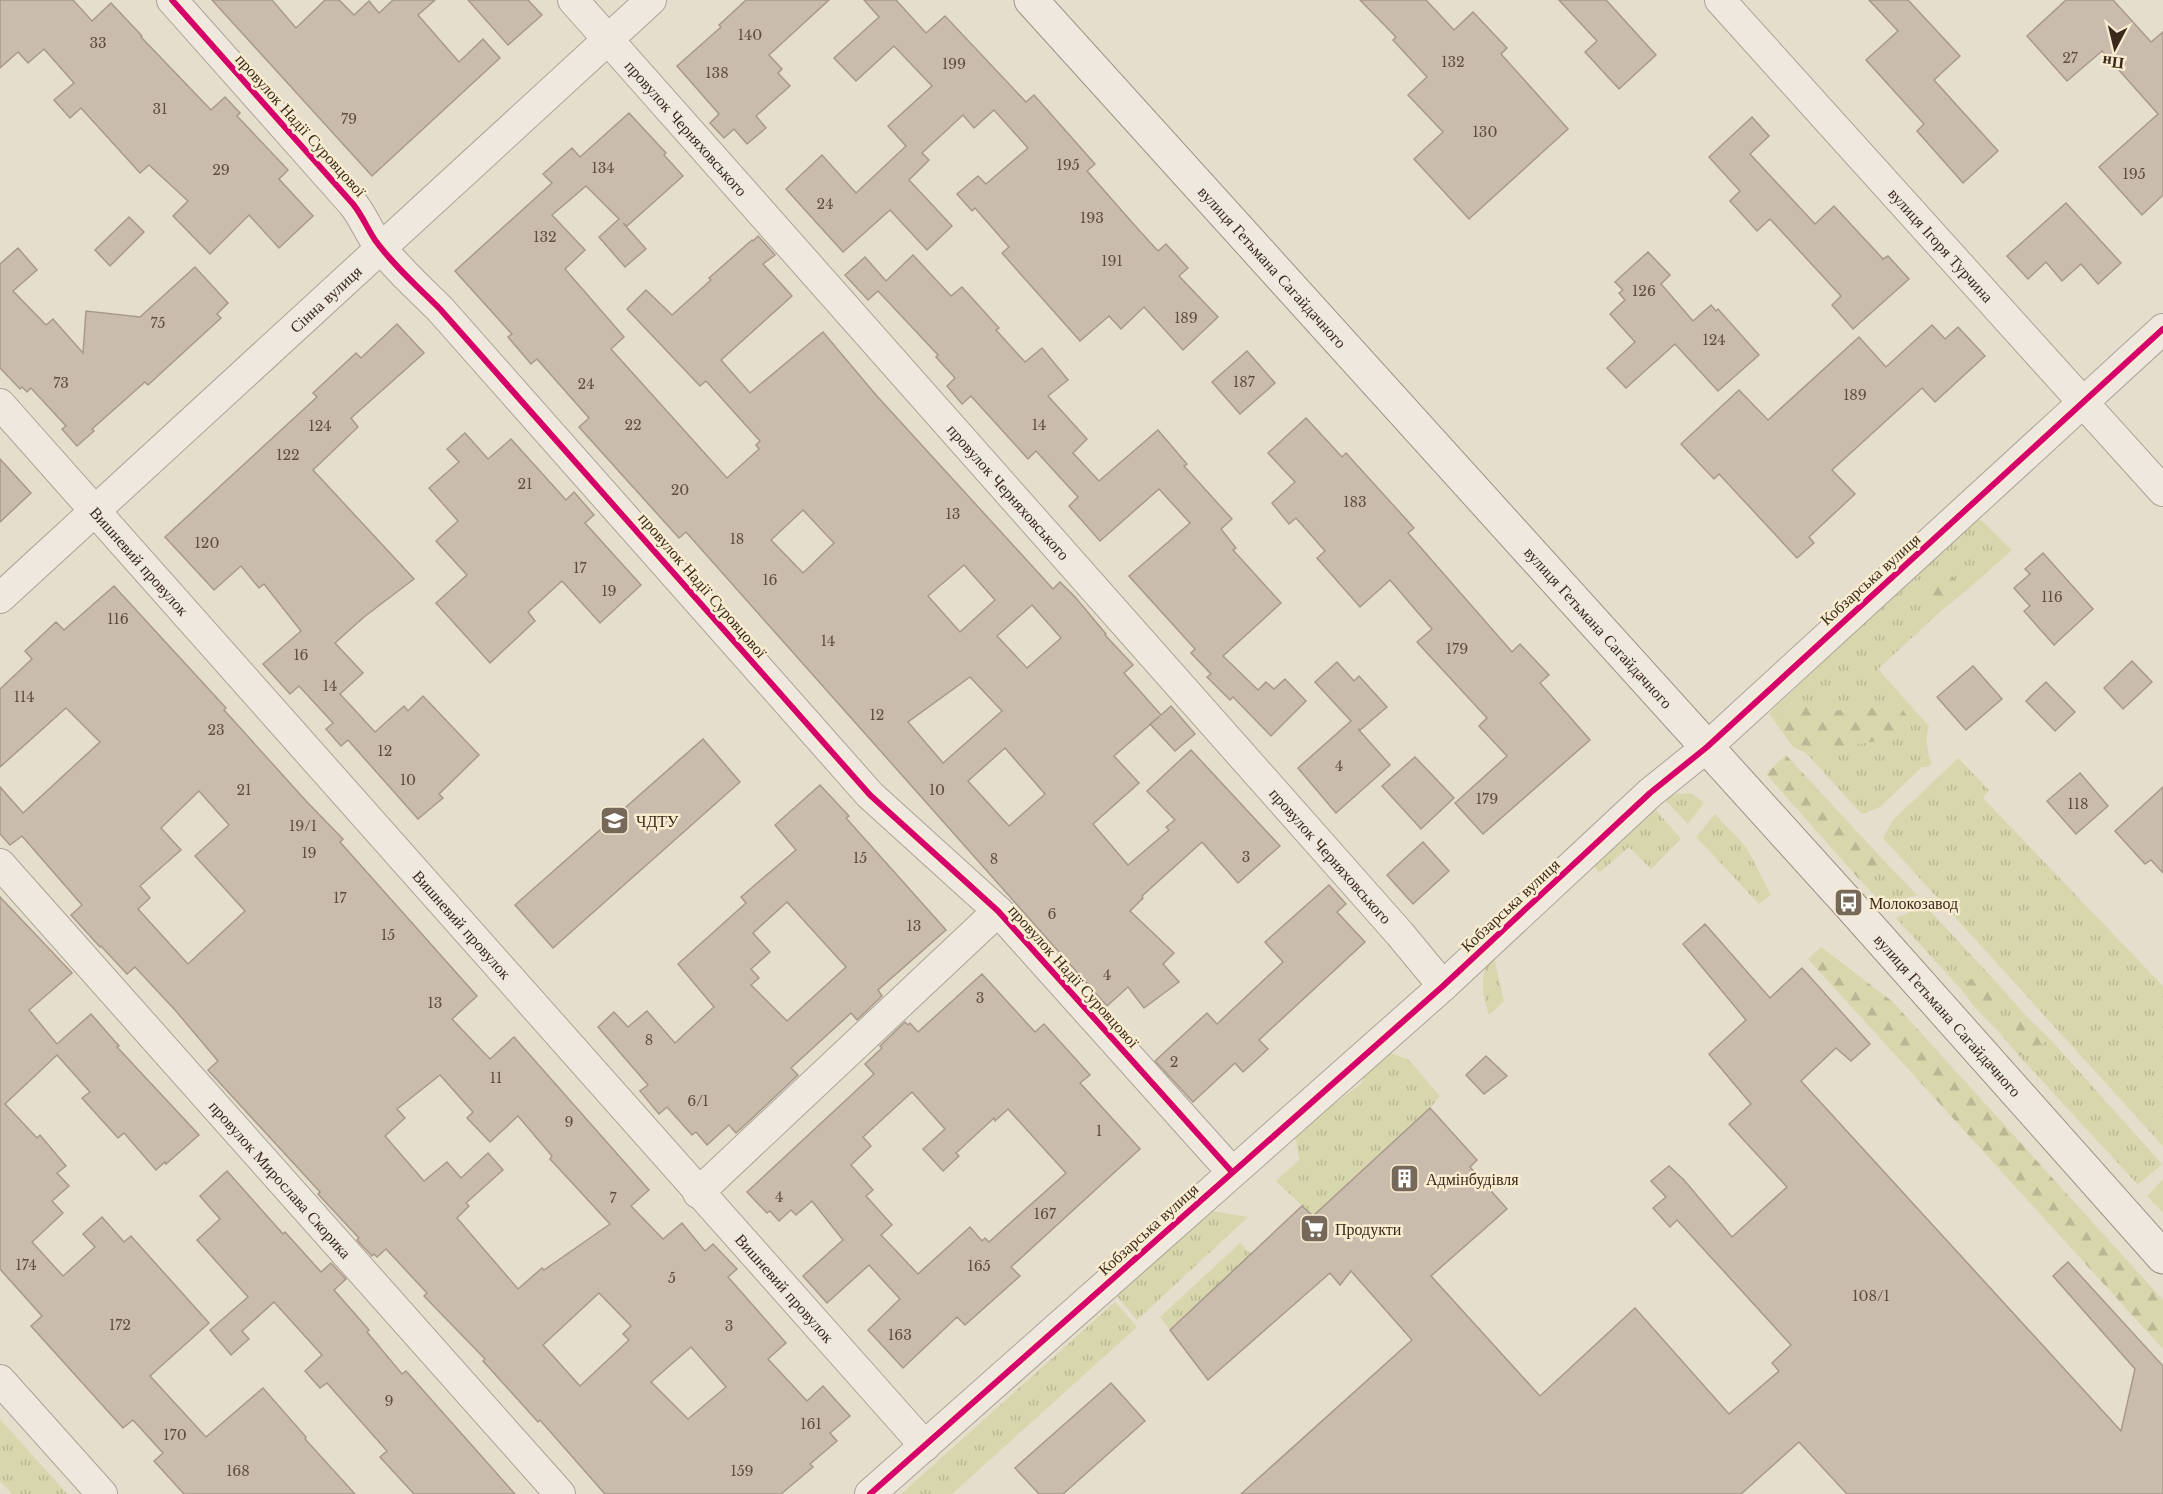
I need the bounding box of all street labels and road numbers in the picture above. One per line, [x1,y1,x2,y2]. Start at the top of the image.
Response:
street label: провулок Надії Суровцової [231,49,371,201]
street label: провулок Черняховського [621,56,752,200]
street label: вулиця Гетьмана Сагайдачного [1194,182,1351,352]
street label: вулиця Ігоря Турчина [1884,183,1998,307]
street label: Сінна вулиця [285,261,366,337]
street label: провулок Черняховського [943,420,1074,564]
street label: Вишневий провулок [86,502,193,620]
street label: провулок Надії Суровцової [635,508,772,662]
street label: Кобзарська вулиця [1816,528,1925,629]
street label: вулиця Гетьмана Сагайдачного [1520,542,1677,713]
street label: провулок Черняховського [1265,784,1396,928]
street label: Кобзарська вулиця [1456,854,1564,956]
street label: Вишневий провулок [408,866,516,983]
street label: провулок Надії Суровцової [1004,900,1144,1052]
street label: вулиця Гетьмана Сагайдачного [1870,930,2026,1101]
street label: провулок Мирослава Скорика [205,1096,356,1262]
street label: Кобзарська вулиця [1094,1178,1203,1279]
street label: Вишневий провулок [731,1229,839,1347]

